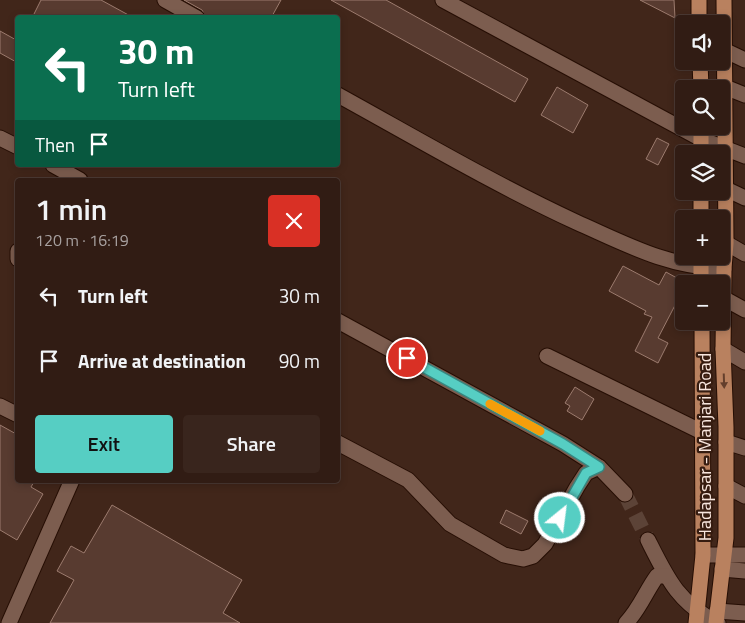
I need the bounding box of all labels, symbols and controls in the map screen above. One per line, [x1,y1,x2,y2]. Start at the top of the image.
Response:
map controls [675,15,730,330]
button: sound [675,15,730,70]
text: 30 m [118,24,194,78]
icon: left [35,35,100,100]
text: Turn left [118,72,195,106]
button: search [675,80,730,135]
text: Then [35,130,75,159]
icon: arrive [85,130,113,158]
button: layers [675,145,730,200]
text: 1 min [35,186,107,232]
button: close [268,195,320,247]
button: + [675,210,730,265]
text: 120 m · 16:19 [35,228,129,252]
button: − [675,275,730,330]
text: Turn left [78,281,148,310]
text: 30 m [279,281,320,310]
icon: left [35,282,63,310]
pin [386,337,428,379]
icon: arrive [393,344,421,372]
text: Arrive at destination [78,346,246,375]
text: 90 m [279,346,320,375]
icon: arrive [35,347,63,375]
street label: Hadapsar - Manjari Road [691,353,718,541]
one-way arrow [721,373,729,389]
button: Exit [35,415,173,473]
button: Share [183,415,320,473]
position arrow [533,491,585,543]

